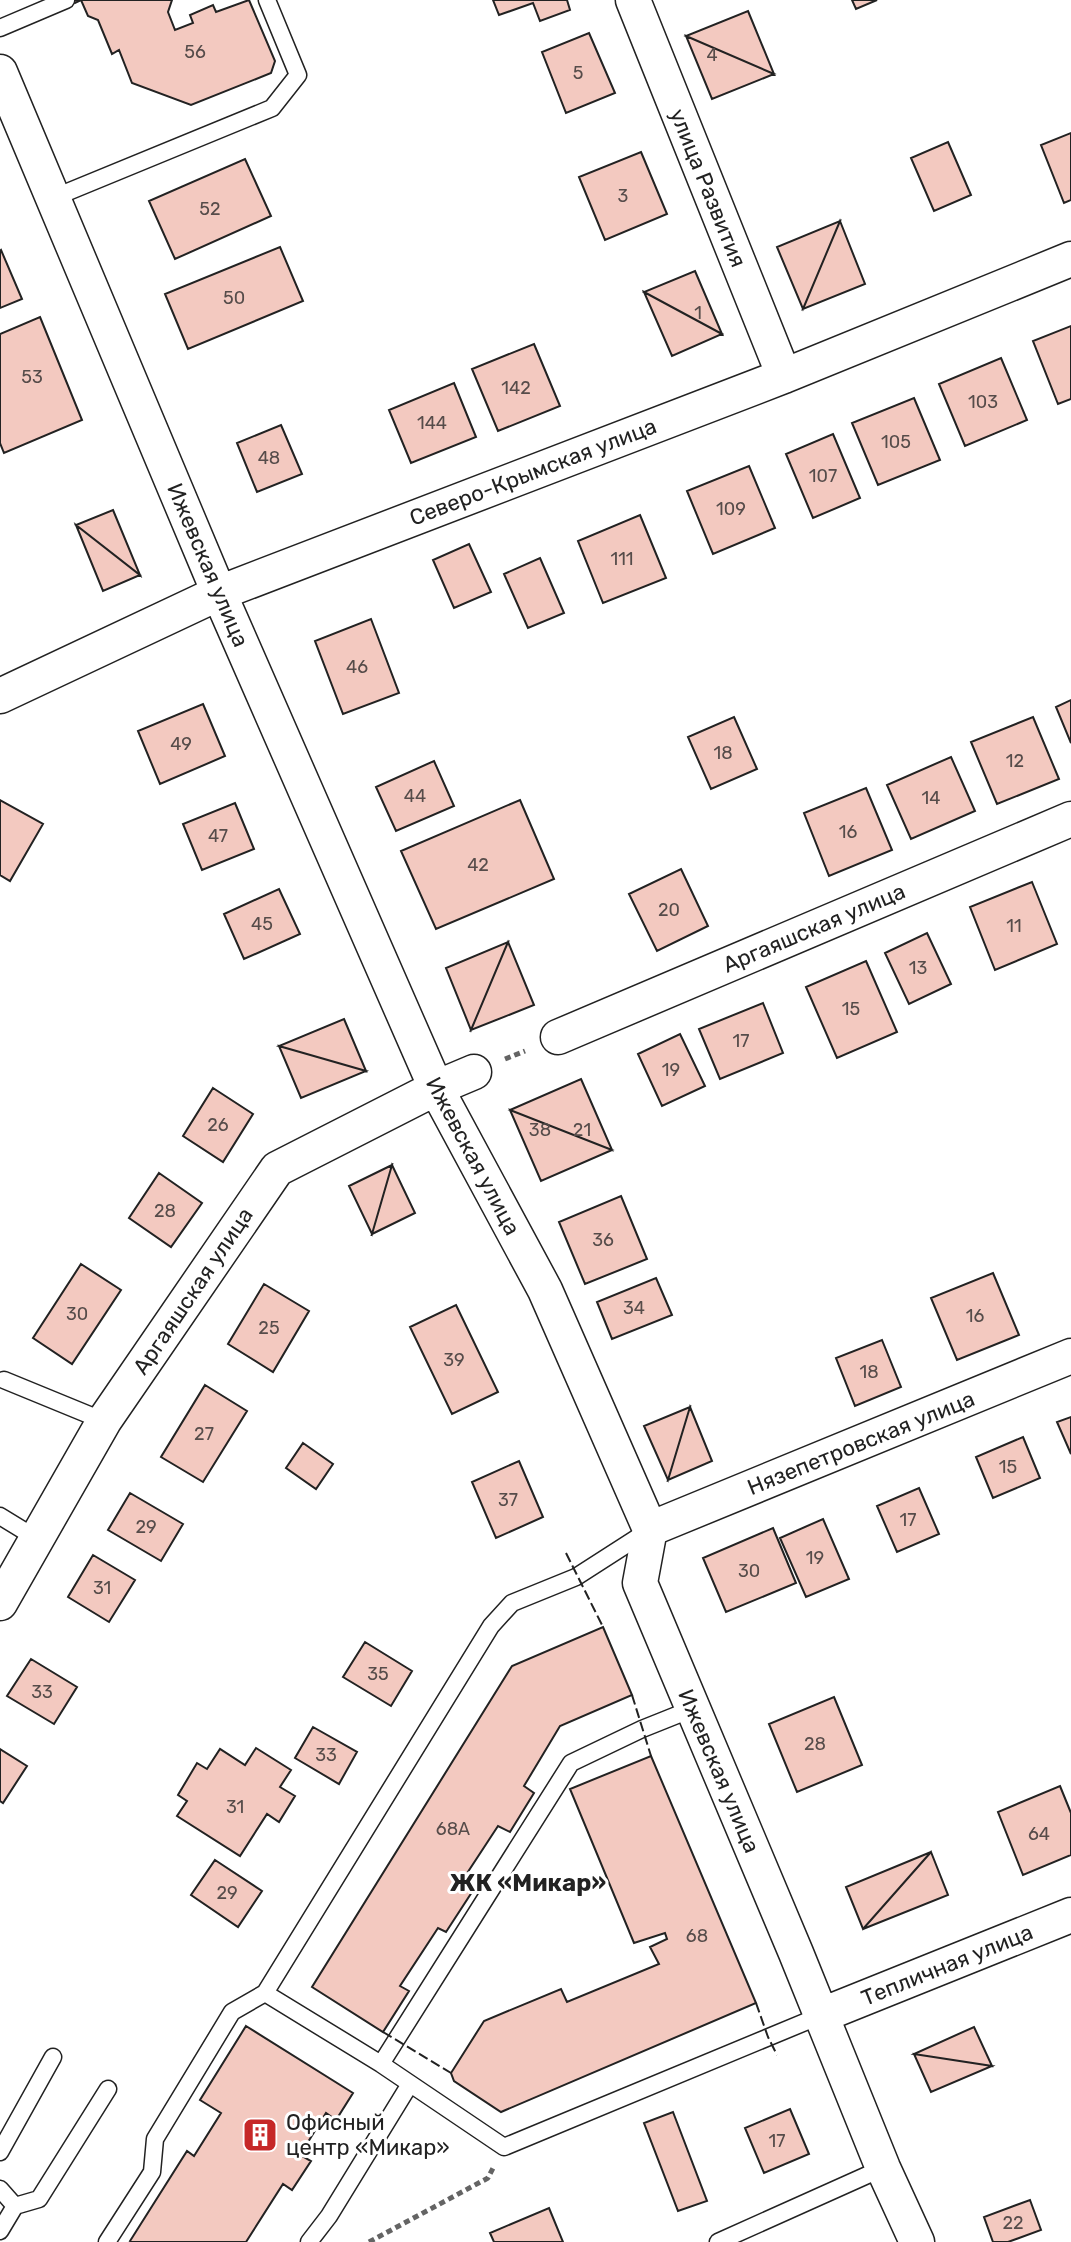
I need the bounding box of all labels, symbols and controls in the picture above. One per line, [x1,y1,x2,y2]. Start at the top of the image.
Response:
house number: 56 [184,41,206,63]
house number: 4 [706,44,718,66]
house number: 5 [573,62,583,84]
street label: улица Развития [664,105,752,271]
house number: 3 [618,185,628,207]
house number: 52 [199,198,221,220]
house number: 50 [223,287,245,309]
house number: 1 [694,302,702,324]
house number: 53 [21,366,43,388]
house number: 142 [501,377,531,399]
house number: 103 [968,391,998,413]
street label: Северо-Крымская улица [406,412,660,532]
house number: 144 [417,412,447,434]
house number: 105 [881,431,911,453]
house number: 48 [258,447,280,469]
house number: 107 [809,465,837,487]
street label: Ижевская улица [161,479,255,651]
house number: 109 [716,498,746,520]
house number: 111 [610,548,634,570]
house number: 46 [346,656,368,678]
house number: 49 [170,733,192,755]
house number: 18 [713,742,733,764]
house number: 12 [1006,750,1024,772]
house number: 44 [404,785,426,807]
house number: 14 [922,787,940,809]
house number: 16 [839,821,857,843]
house number: 47 [208,825,228,847]
house number: 42 [467,854,489,876]
street label: Аргаяшская улица [719,877,909,979]
house number: 20 [658,899,680,921]
house number: 45 [251,913,273,935]
house number: 11 [1006,915,1022,937]
house number: 13 [909,957,927,979]
house number: 15 [842,998,860,1020]
house number: 17 [733,1030,749,1052]
house number: 19 [662,1059,680,1081]
street label: Ижевская улица [420,1072,526,1240]
house number: 26 [207,1114,229,1136]
house number: 38 [529,1119,551,1141]
house number: 21 [573,1119,591,1141]
house number: 28 [154,1200,176,1222]
street label: Аргаяшская улица [127,1202,259,1380]
house number: 36 [592,1229,614,1251]
house number: 34 [623,1297,645,1319]
house number: 30 [66,1303,88,1325]
house number: 16 [966,1305,984,1327]
house number: 25 [258,1317,280,1339]
house number: 39 [443,1349,465,1371]
house number: 18 [859,1361,879,1383]
street label: Нязепетровская улица [743,1385,979,1501]
house number: 27 [194,1423,214,1445]
house number: 15 [999,1456,1017,1478]
house number: 37 [498,1489,518,1511]
house number: 17 [900,1509,916,1531]
house number: 29 [135,1516,157,1538]
house number: 19 [806,1547,824,1569]
house number: 30 [738,1560,760,1582]
house number: 31 [93,1577,111,1599]
house number: 35 [367,1663,389,1685]
house number: 33 [31,1681,53,1703]
street label: Ижевская улица [672,1685,766,1857]
house number: 28 [804,1733,826,1755]
house number: 33 [315,1744,337,1766]
house number: 31 [226,1796,244,1818]
house number: 68А [436,1818,470,1840]
house number: 64 [1028,1823,1050,1845]
district label: ЖК «Микар» [450,1869,606,1897]
house number: 29 [216,1882,238,1904]
street label: Тепличная улица [857,1918,1037,2012]
house number: 68 [686,1925,708,1947]
place label: Офисный центр «Микар» [286,2109,450,2161]
building icon: Офисный центр «Микар» [241,2116,279,2154]
house number: 17 [769,2130,785,2152]
house number: 22 [1002,2212,1024,2234]

